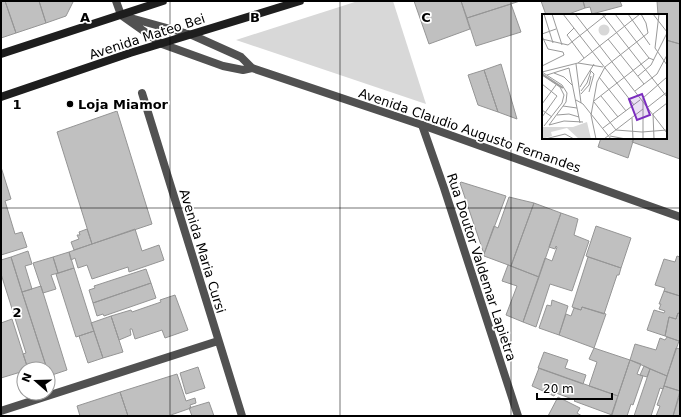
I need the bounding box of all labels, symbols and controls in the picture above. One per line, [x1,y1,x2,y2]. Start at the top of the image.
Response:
text: A [80,10,90,25]
text: B [250,10,260,25]
text: C [421,10,431,25]
street label: Avenida Mateo Bei [87,11,207,62]
inset map [542,14,667,139]
street label: Avenida Claudio Augusto Fernandes [357,85,583,176]
text: 1 [12,97,22,112]
place label: Loja Miamor [78,97,169,112]
marker: Loja Miamor [65,99,75,109]
street label: Rua Doutor Valdemar Lapietra [444,171,519,363]
street label: Avenida Maria Cursi [176,187,229,315]
text: 2 [12,305,22,320]
north arrow [16,361,56,401]
text: N [19,371,35,384]
scale bar [537,375,612,401]
text: 20 m [543,382,574,396]

